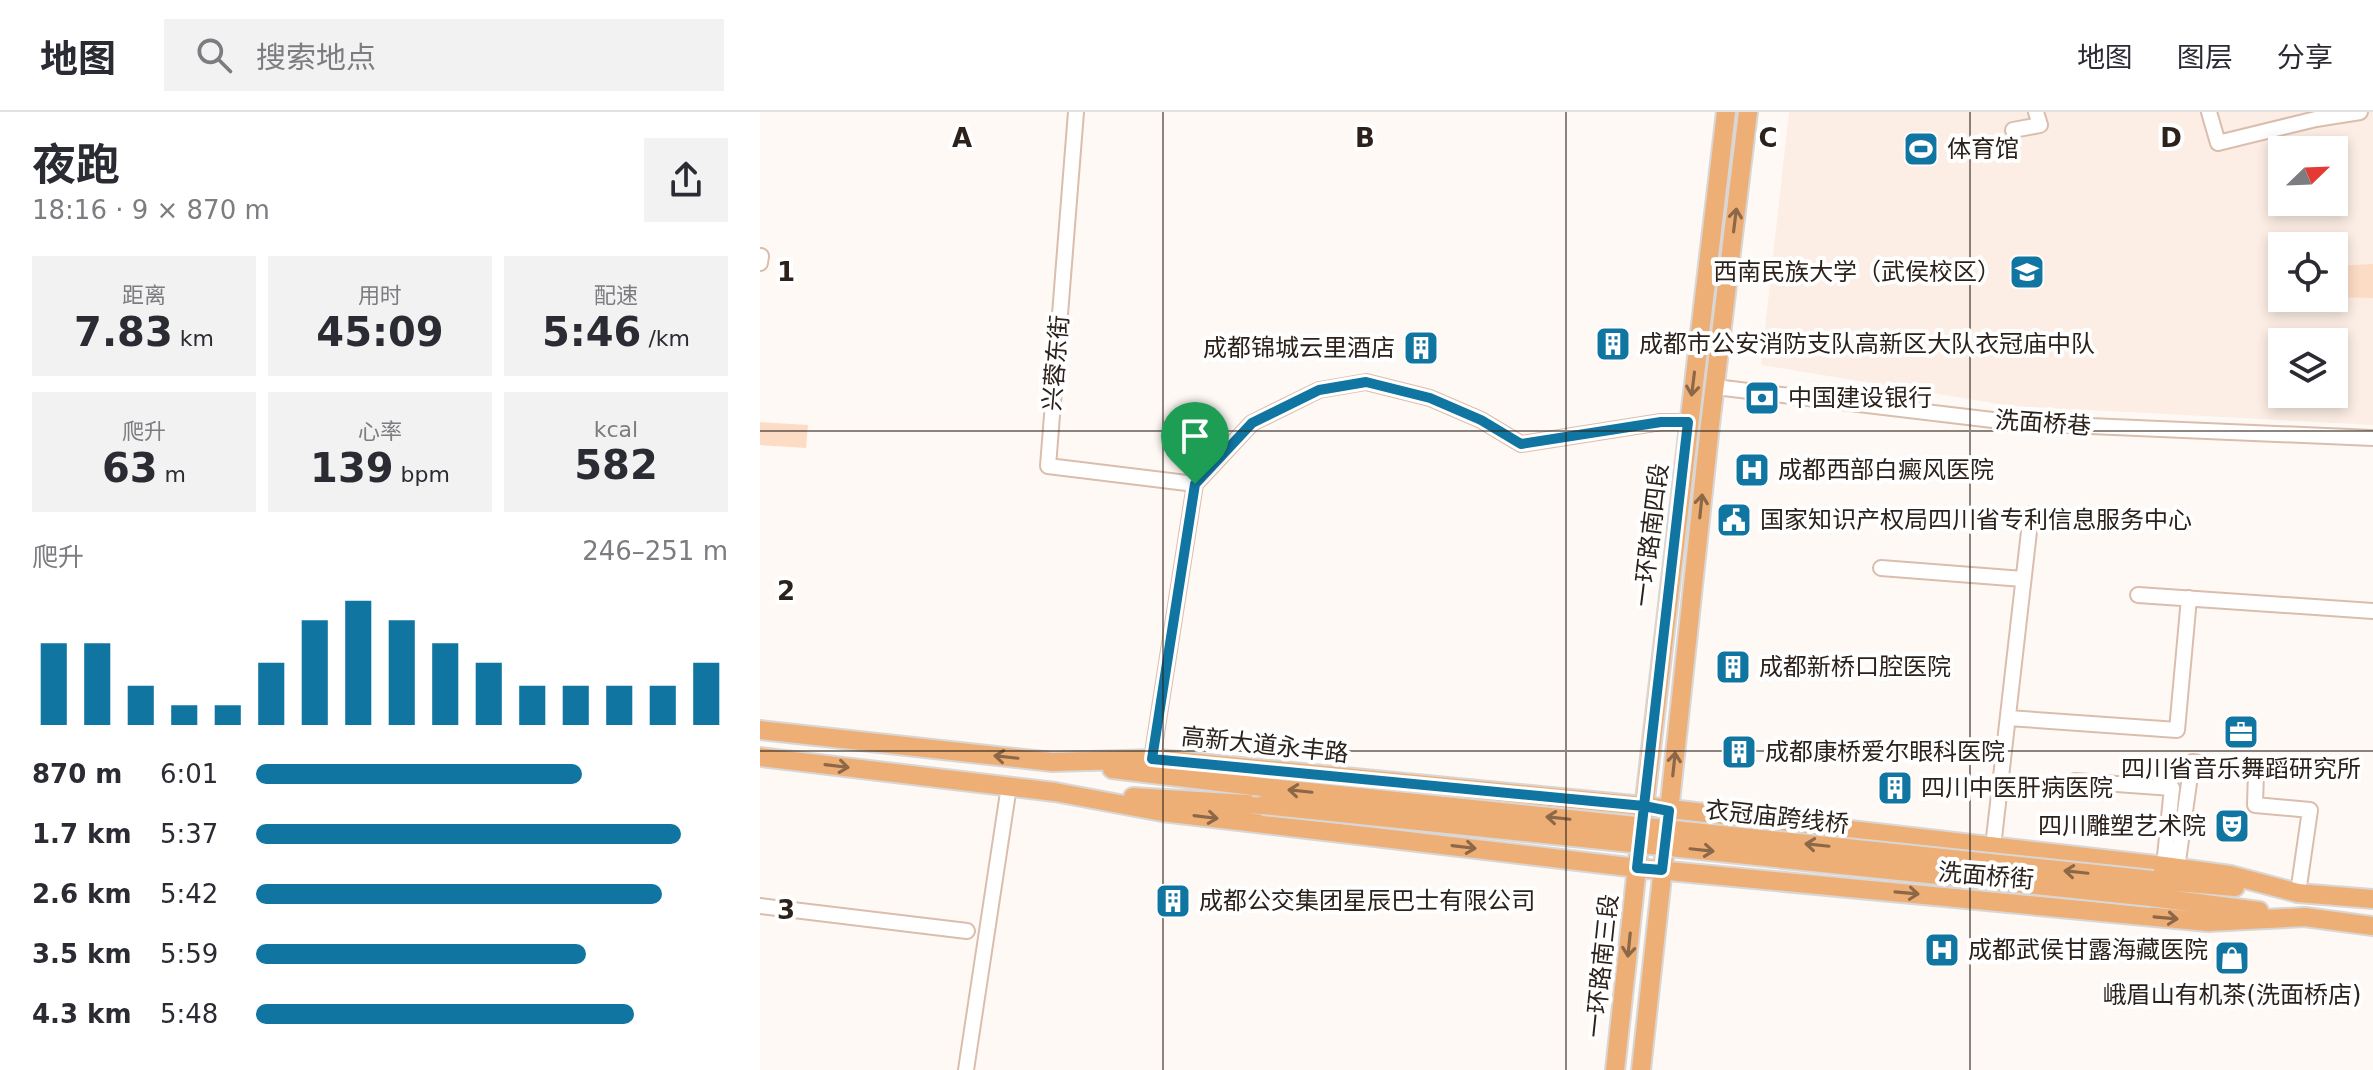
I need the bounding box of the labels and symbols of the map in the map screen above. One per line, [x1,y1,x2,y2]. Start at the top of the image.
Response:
text: A [952,123,972,153]
text: B [1355,123,1375,153]
text: C [1758,123,1778,153]
text: D [2160,123,2182,153]
sports icon: 体育馆 [1902,130,1940,168]
place label: 体育馆 [1947,135,2019,163]
north arrow [2268,136,2348,216]
one-way arrow [1728,208,1743,233]
school or university icon: 西南民族大学（武侯校区） [2008,253,2046,291]
text: 1 [777,257,795,287]
place label: 西南民族大学（武侯校区） [1713,258,2001,286]
street label: 兴蓉东街 [1038,314,1074,412]
building icon: 成都市公安消防支队高新区大队衣冠庙中队 [1594,325,1632,363]
building icon: 成都锦城云里酒店 [1402,329,1440,367]
place label: 成都市公安消防支队高新区大队衣冠庙中队 [1639,330,2095,358]
place label: 成都锦城云里酒店 [1203,334,1395,362]
one-way arrow [1685,370,1700,397]
bank icon: 中国建设银行 [1743,379,1781,417]
place label: 中国建设银行 [1788,384,1932,412]
pin [1161,402,1229,484]
street label: 洗面桥巷 [1994,406,2092,440]
hospital icon: 成都西部白癜风医院 [1733,451,1771,489]
place label: 成都西部白癜风医院 [1778,456,1994,484]
street label: 一环路南四段 [1628,462,1674,608]
one-way arrow [1694,493,1709,520]
public building icon: 国家知识产权局四川省专利信息服务中心 [1715,501,1753,539]
place label: 国家知识产权局四川省专利信息服务中心 [1760,506,2192,534]
text: 2 [777,576,795,606]
building icon: 成都新桥口腔医院 [1714,648,1752,686]
place label: 成都新桥口腔医院 [1759,653,1951,681]
office icon: 四川省音乐舞蹈研究所 [2222,713,2260,751]
street label: 高新大道永丰路 [1180,722,1350,768]
building icon: 成都康桥爱尔眼科医院 [1720,733,1758,771]
place label: 成都康桥爱尔眼科医院 [1765,738,2005,766]
one-way arrow [993,750,1020,765]
one-way arrow [1666,751,1681,778]
place label: 四川省音乐舞蹈研究所 [2121,755,2361,783]
one-way arrow [824,758,850,773]
building icon: 四川中医肝病医院 [1876,769,1914,807]
place label: 四川中医肝病医院 [1921,774,2113,802]
one-way arrow [1287,784,1314,799]
street label: 衣冠庙跨线桥 [1704,796,1850,838]
theatre icon: 四川雕塑艺术院 [2213,807,2251,845]
one-way arrow [1192,810,1219,825]
one-way arrow [1545,811,1572,826]
place label: 四川雕塑艺术院 [2038,812,2206,840]
one-way arrow [1804,838,1831,853]
one-way arrow [1450,840,1477,855]
one-way arrow [1688,843,1715,858]
street label: 洗面桥街 [1937,858,2035,894]
one-way arrow [2063,865,2090,880]
building icon: 成都公交集团星辰巴士有限公司 [1154,882,1192,920]
one-way arrow [1893,886,1920,901]
place label: 成都公交集团星辰巴士有限公司 [1199,887,1535,915]
street label: 一环路南三段 [1581,893,1623,1039]
text: 3 [777,895,795,925]
one-way arrow [2152,911,2179,926]
one-way arrow [1621,931,1636,958]
hospital icon: 成都武侯甘露海藏医院 [1923,931,1961,969]
place label: 成都武侯甘露海藏医院 [1968,936,2208,964]
shop icon: 峨眉山有机茶(洗面桥店) [2213,939,2251,977]
place label: 峨眉山有机茶(洗面桥店) [2103,981,2361,1009]

